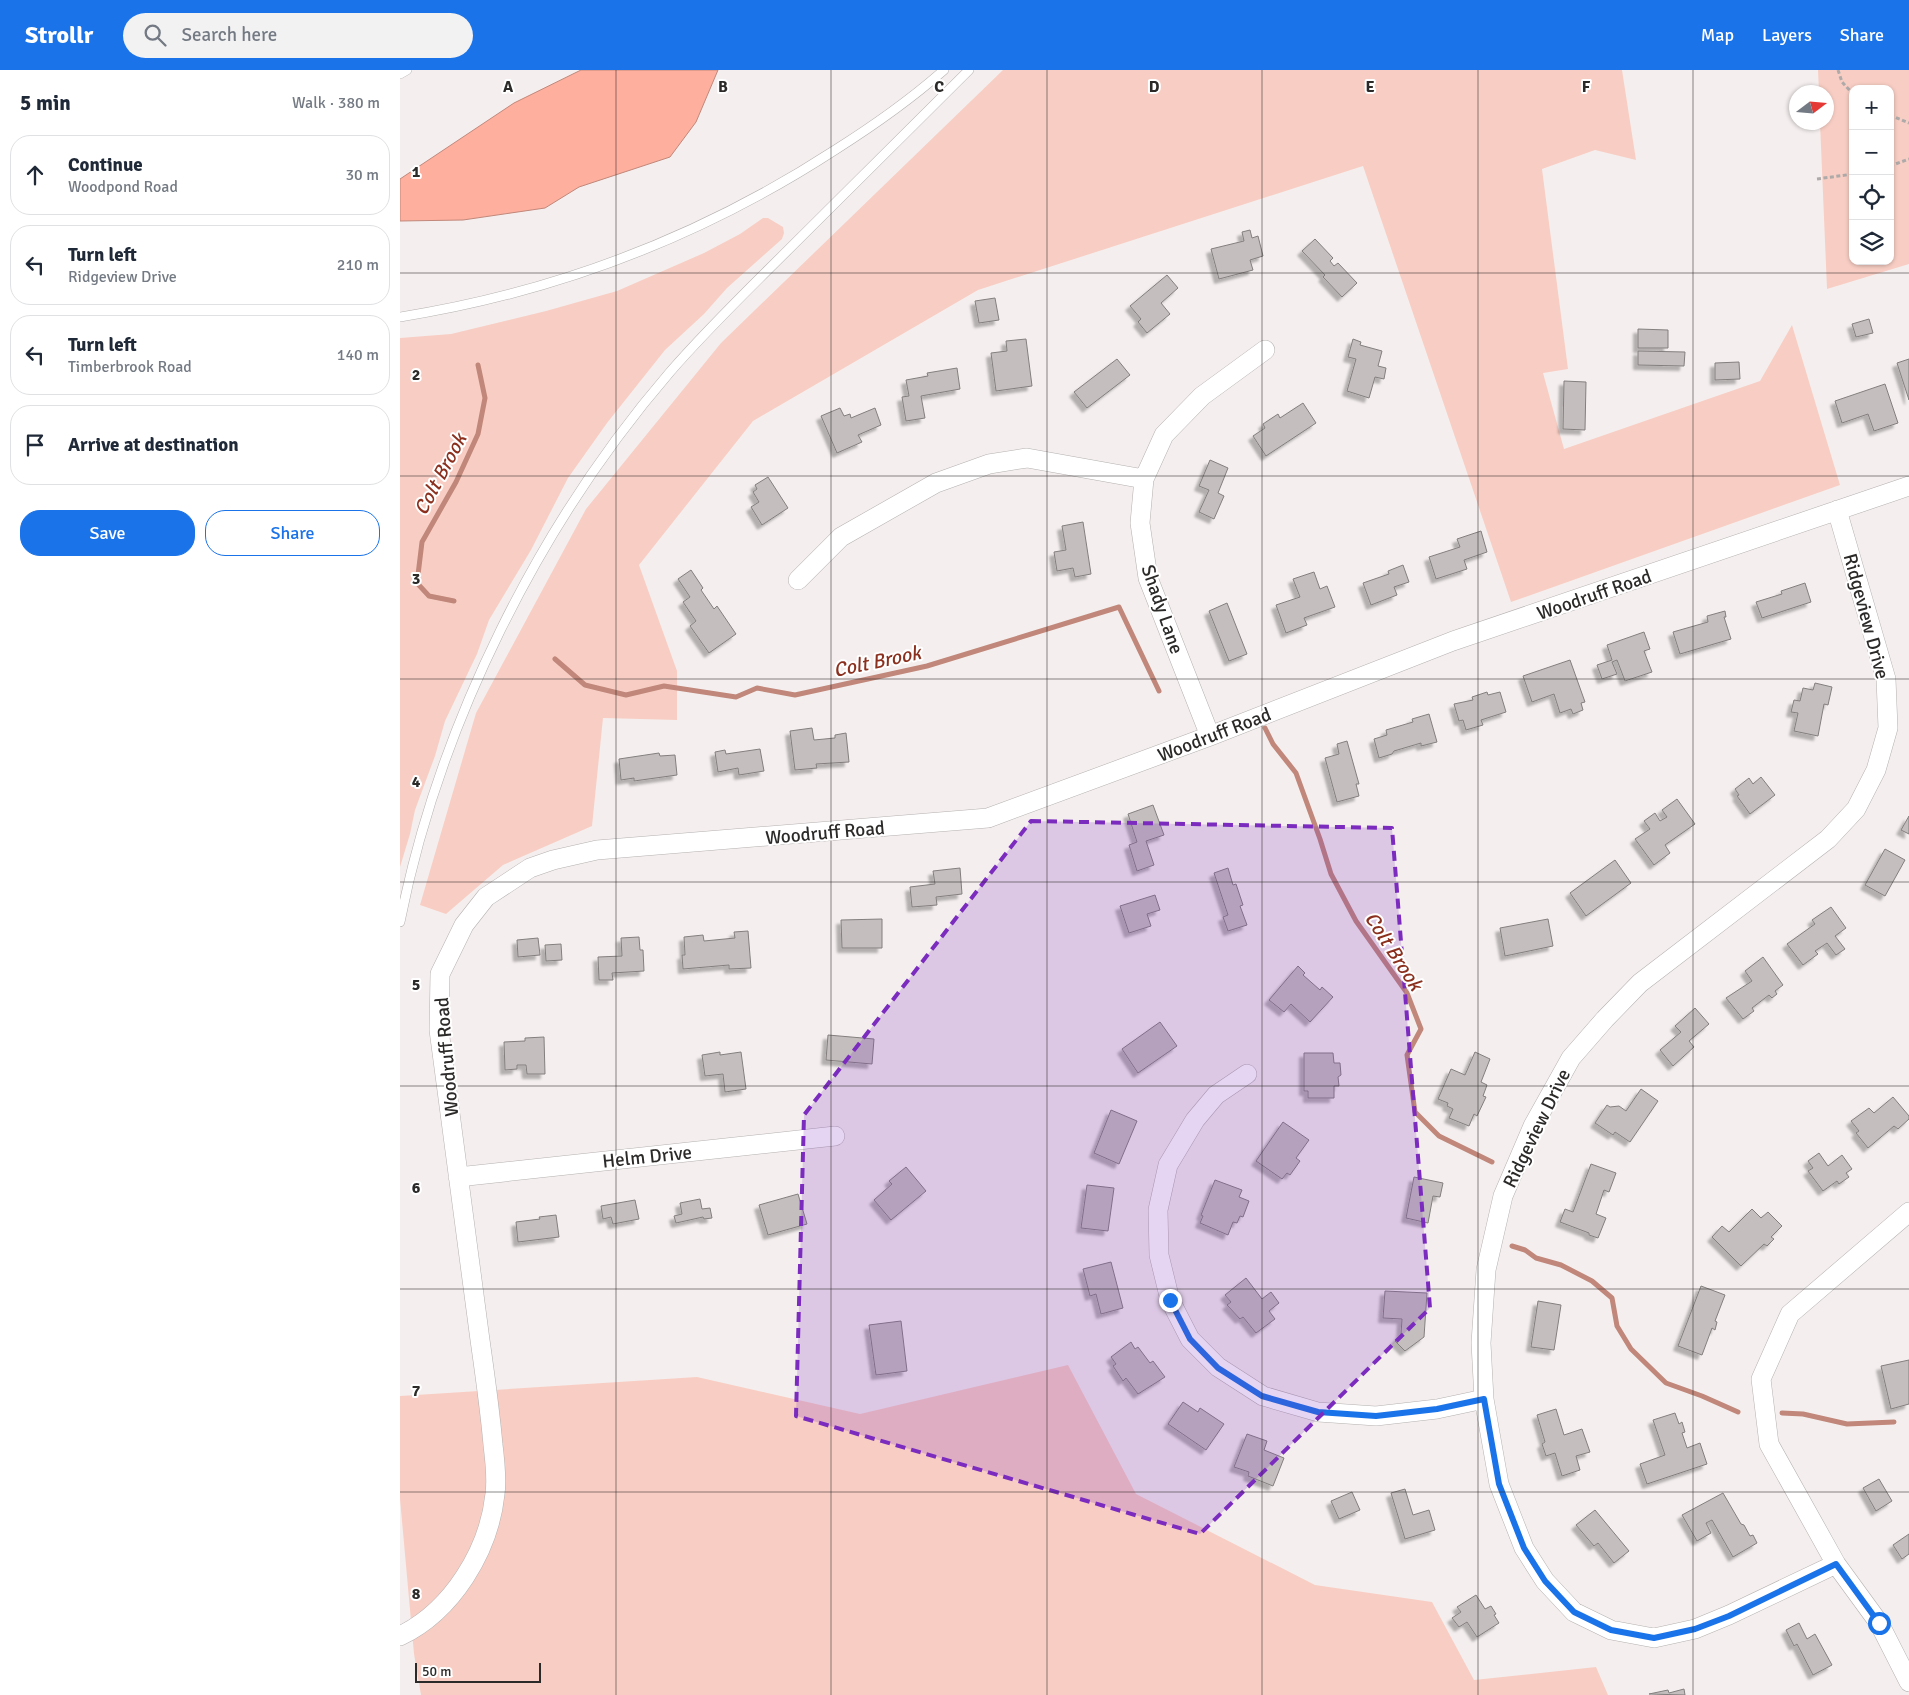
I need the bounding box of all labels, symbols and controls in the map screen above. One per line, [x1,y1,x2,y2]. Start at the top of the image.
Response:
search box [123,13,473,58]
text: Strollr [25,20,93,50]
icon: search [141,21,169,49]
text: Search here [181,23,277,47]
text: Map [1701,24,1734,46]
text: Layers [1762,24,1812,46]
text: Share [1840,24,1884,46]
text: A [503,77,514,97]
text: B [718,77,728,97]
text: C [934,77,944,97]
text: D [1149,77,1160,97]
text: E [1365,77,1375,97]
text: F [1582,77,1591,97]
north arrow [1789,85,1834,130]
map controls [1849,85,1894,265]
button: + [1849,85,1894,130]
text: 5 min [20,90,71,116]
text: Walk · 380 m [292,93,380,113]
button: − [1849,130,1894,175]
text: Continue [68,153,143,177]
icon: ahead [21,161,49,189]
text: 1 [412,162,421,182]
text: 30 m [345,165,379,185]
button: locate [1849,175,1894,220]
text: Woodpond Road [68,177,178,197]
button: layers [1849,220,1894,265]
text: Turn left [68,243,137,267]
icon: left [21,251,49,279]
text: 210 m [337,255,379,275]
text: Ridgeview Drive [68,267,177,287]
text: Turn left [68,333,137,357]
icon: left [21,341,49,369]
text: 140 m [337,345,379,365]
text: Timberbrook Road [68,357,192,377]
text: 2 [412,365,420,385]
water label: Colt Brook [409,427,473,519]
icon: arrive [21,431,49,459]
text: Arrive at destination [68,433,239,457]
button: Save [20,510,195,556]
button: Share [205,510,380,556]
street label: Ridgeview Drive [1838,551,1894,682]
street label: Shady Lane [1136,562,1189,657]
street label: Woodruff Road [1534,564,1655,626]
text: 3 [412,569,420,589]
water label: Colt Brook [831,640,925,683]
street label: Woodruff Road [1154,702,1275,768]
text: 4 [412,772,421,792]
street label: Woodruff Road [764,816,886,850]
water label: Colt Brook [1359,907,1429,997]
text: 5 [412,975,420,995]
street label: Woodruff Road [430,996,464,1118]
street label: Ridgeview Drive [1498,1065,1576,1192]
street label: Helm Drive [601,1140,693,1174]
text: 6 [412,1178,421,1198]
route end [1159,1289,1182,1312]
text: 7 [412,1381,421,1401]
text: 8 [412,1584,421,1604]
route start [1868,1612,1891,1635]
scale bar [415,1660,541,1683]
text: 50 m [422,1663,451,1680]

